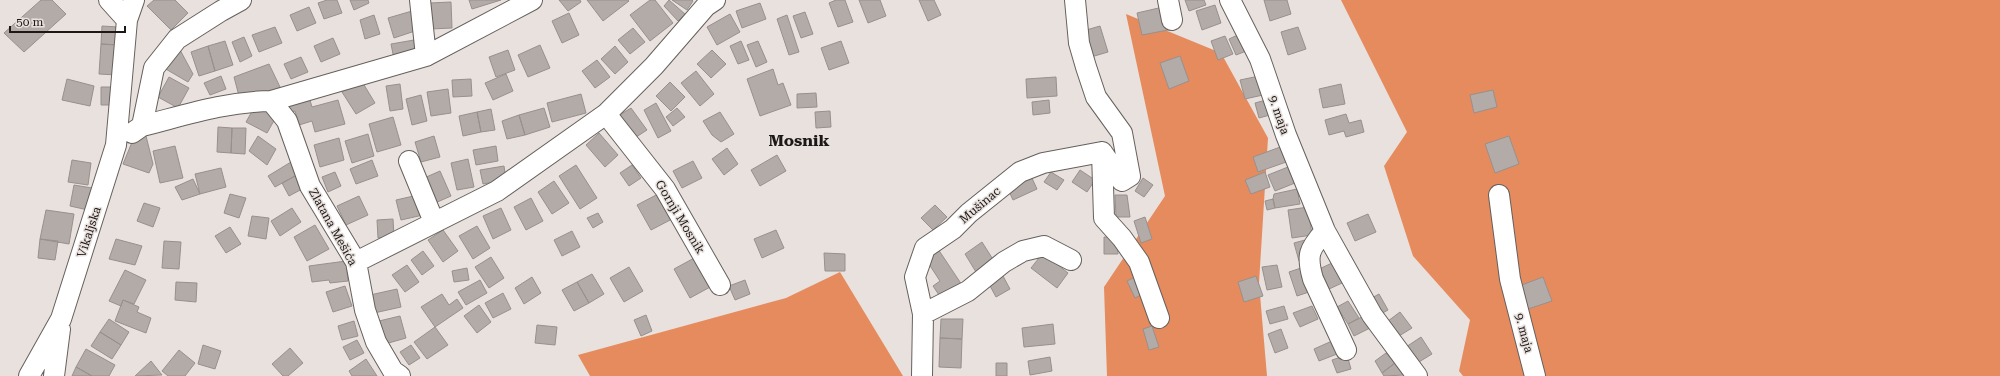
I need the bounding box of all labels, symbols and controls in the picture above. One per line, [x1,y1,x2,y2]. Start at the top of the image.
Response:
scale bar [10,8,125,34]
text: 50 m [16,15,43,29]
street label: 9. maja [1266,94,1292,137]
district label: Mosnik [769,131,829,150]
street label: Gornji Mosnik [652,178,708,257]
street label: Mušinac [957,184,1004,226]
street label: Zlatana Mešića [306,186,360,269]
street label: Vikaljska [74,204,104,259]
street label: 9. maja [1512,312,1536,355]

